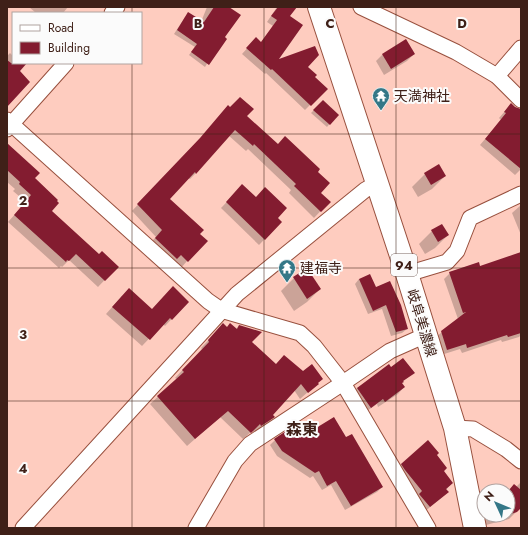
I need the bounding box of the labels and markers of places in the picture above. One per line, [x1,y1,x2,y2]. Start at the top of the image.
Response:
temple icon: 天満神社 [371,86,391,111]
place label: 天満神社 [394,86,450,106]
temple icon: 建福寺 [277,258,297,283]
place label: 建福寺 [300,258,342,278]

